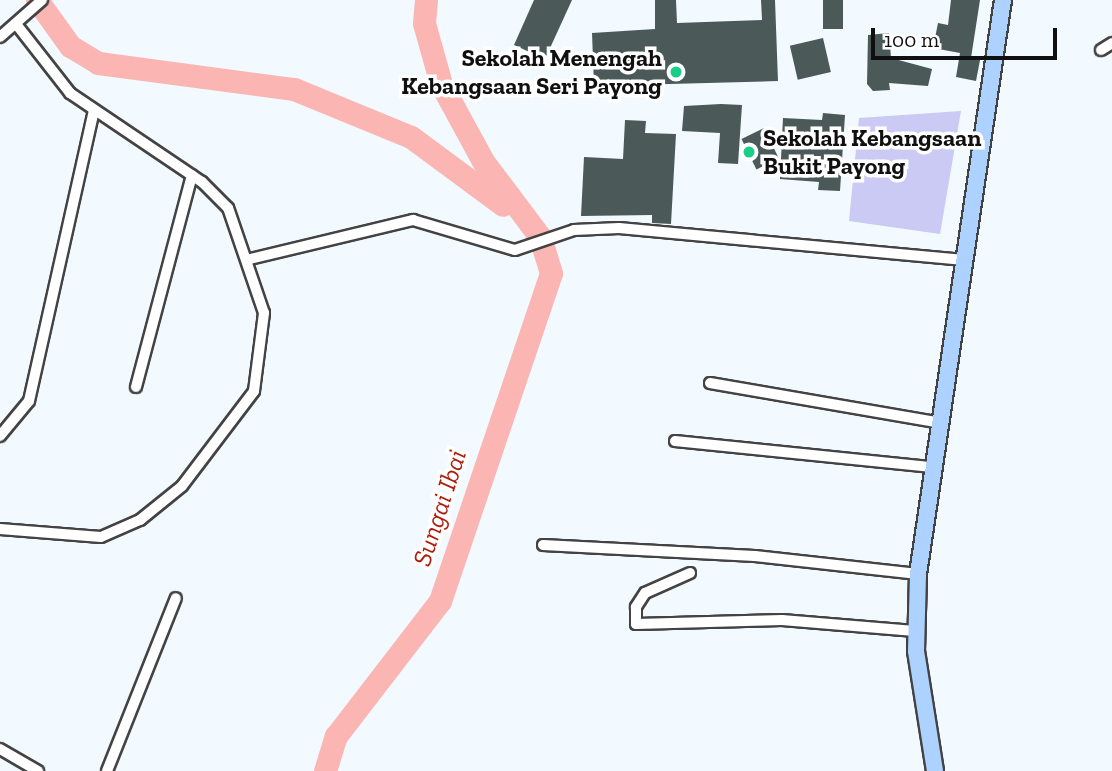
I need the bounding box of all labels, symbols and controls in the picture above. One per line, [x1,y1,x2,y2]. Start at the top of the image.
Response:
scale bar [874,14,1060,58]
text: 100 m [884,27,939,52]
place label: Sekolah Menengah Kebangsaan Seri Payong [401,44,662,100]
marker: Sekolah Menengah Kebangsaan Seri Payong [668,64,684,80]
place label: Sekolah Kebangsaan Bukit Payong [763,124,981,180]
marker: Sekolah Kebangsaan Bukit Payong [741,144,757,160]
water label: Sungai Ibai [407,446,473,570]

